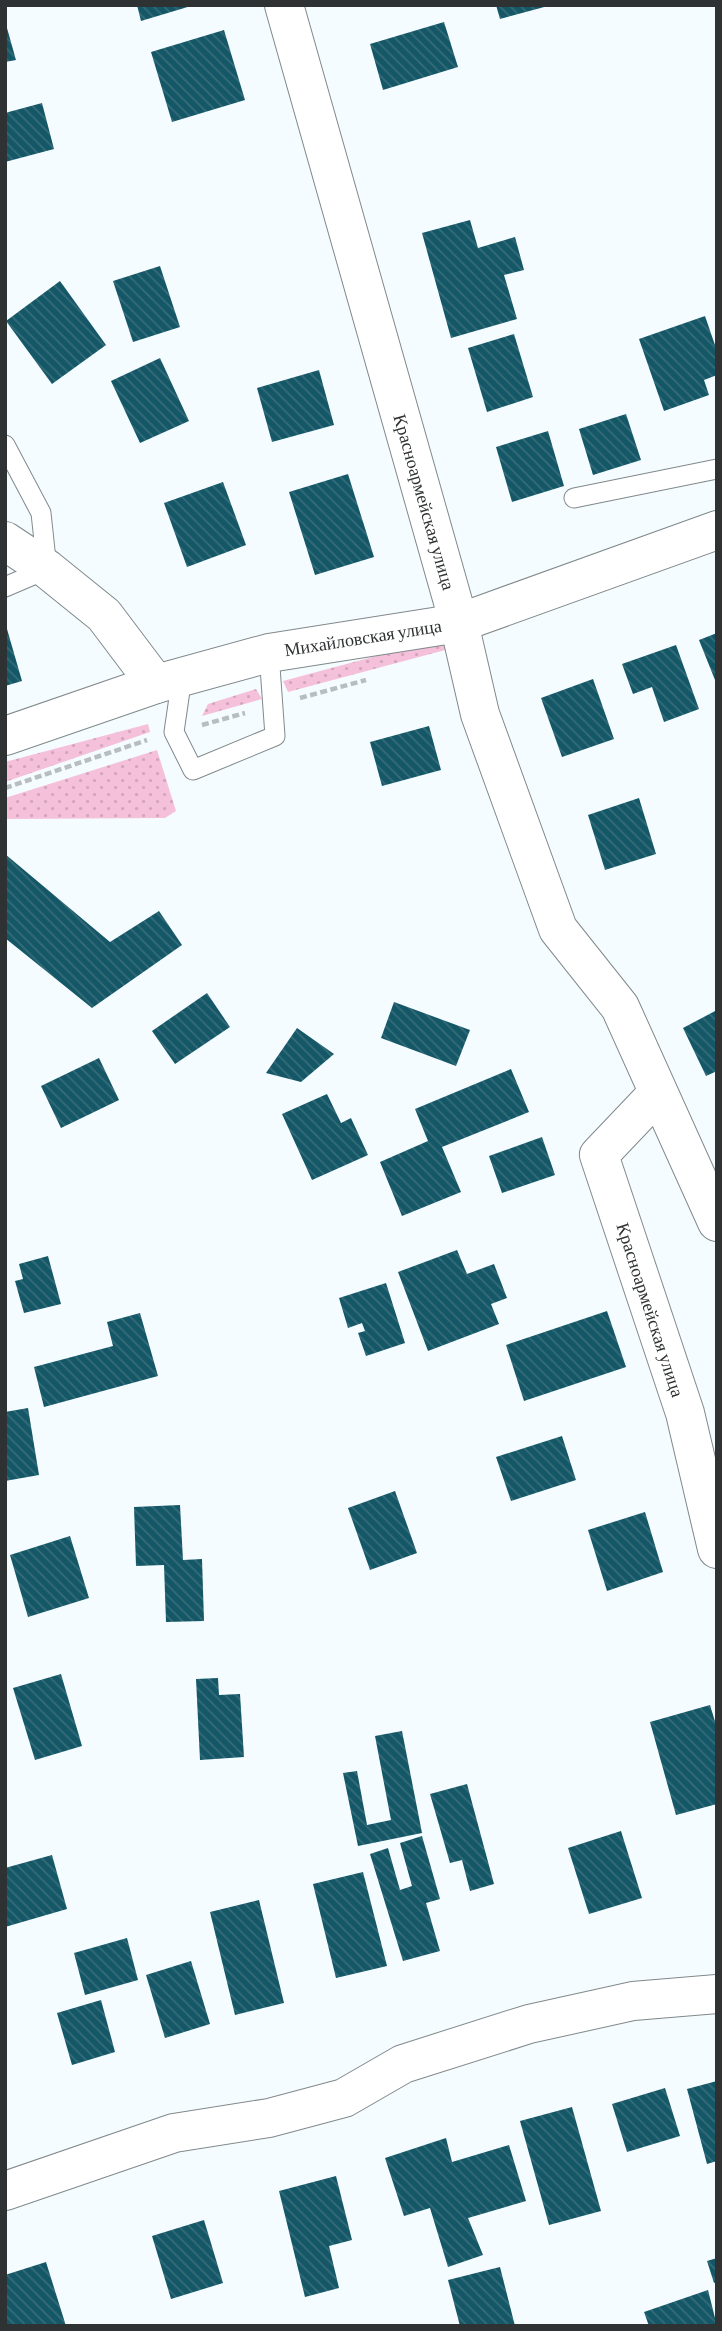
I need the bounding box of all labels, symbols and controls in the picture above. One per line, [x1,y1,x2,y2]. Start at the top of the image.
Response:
street label: Красноармейская улица [389,412,459,592]
street label: Михайловская улица [283,616,443,660]
street label: Красноармейская улица [612,1220,688,1400]

